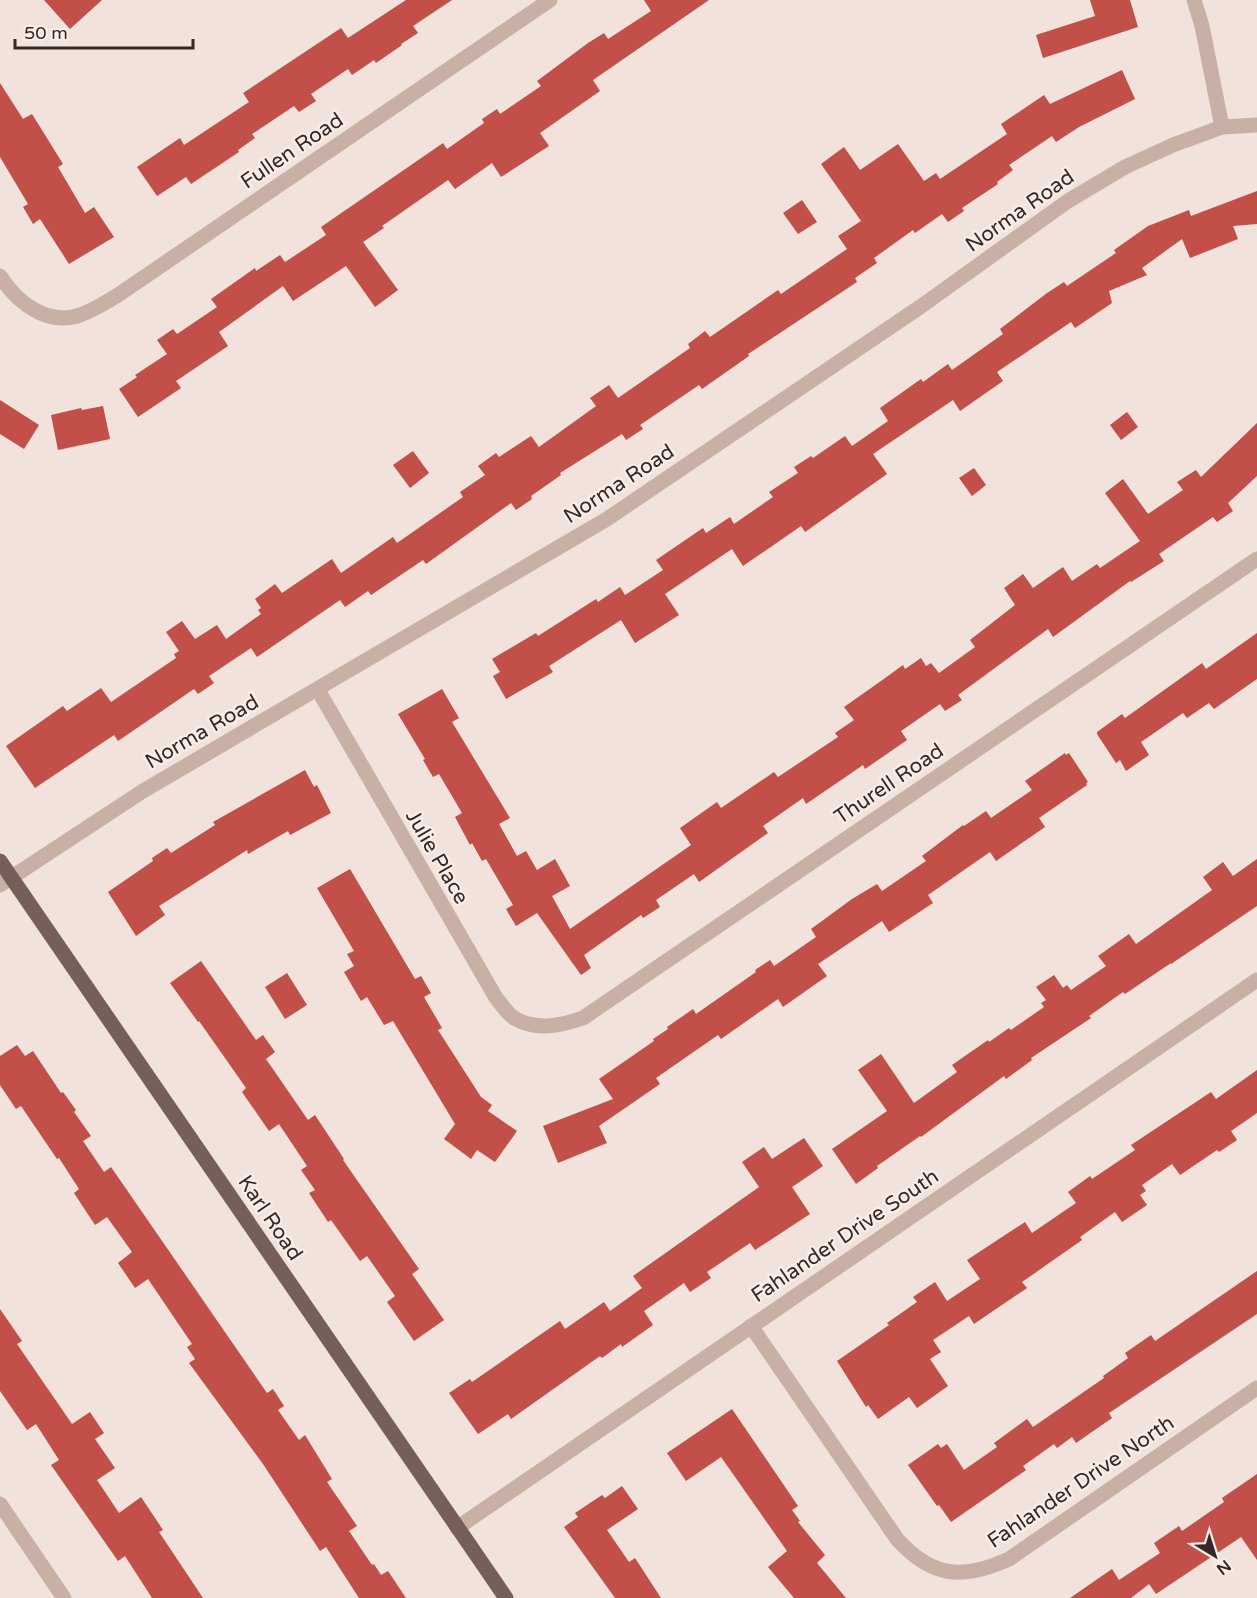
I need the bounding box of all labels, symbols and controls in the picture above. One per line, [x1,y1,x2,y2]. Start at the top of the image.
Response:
scale bar [15,12,194,50]
text: 50 m [24,22,68,44]
street label: Fullen Road [236,108,348,194]
street label: Norma Road [961,164,1079,258]
street label: Norma Road [559,439,679,529]
street label: Norma Road [141,689,263,775]
street label: Thurell Road [830,738,948,830]
street label: Julie Place [400,806,474,909]
street label: Fahlander Drive South [747,1164,943,1308]
street label: Karl Road [232,1171,308,1265]
street label: Fahlander Drive North [983,1410,1179,1554]
north arrow [1185,1526,1245,1586]
text: N [1212,1555,1235,1579]

